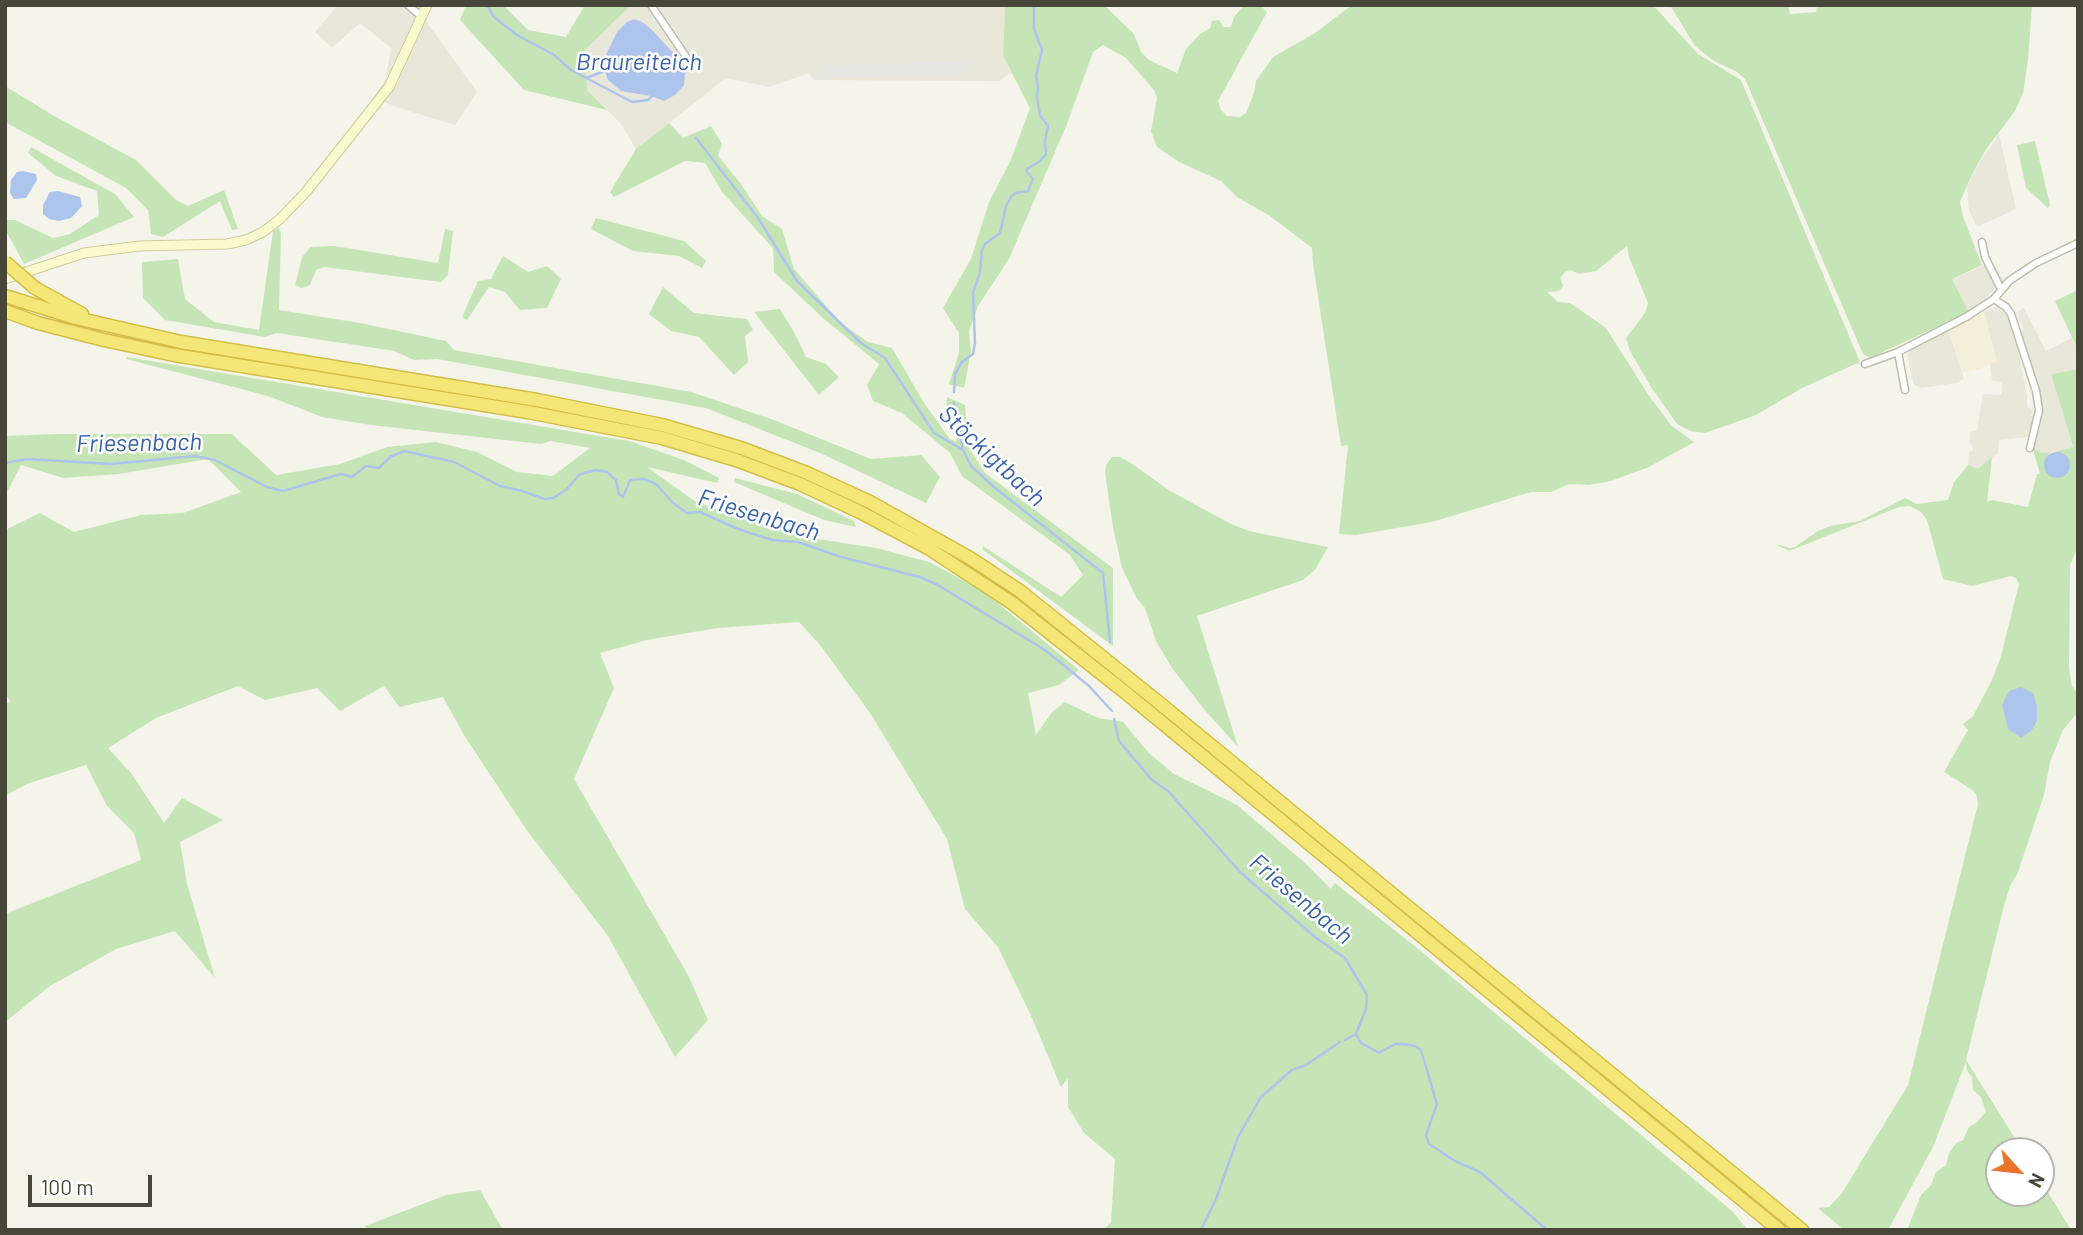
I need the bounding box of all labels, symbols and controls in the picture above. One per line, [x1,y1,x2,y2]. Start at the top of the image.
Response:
water label: Braureiteich [576,48,702,76]
water label: Stöckigtbach [933,399,1051,513]
water label: Friesenbach [76,428,202,458]
water label: Friesenbach [695,483,823,547]
water label: Friesenbach [1244,848,1358,950]
north arrow [1985,1137,2055,1207]
scale bar [32,1162,156,1206]
text: N [2024,1170,2050,1192]
text: 100 m [41,1174,94,1199]

